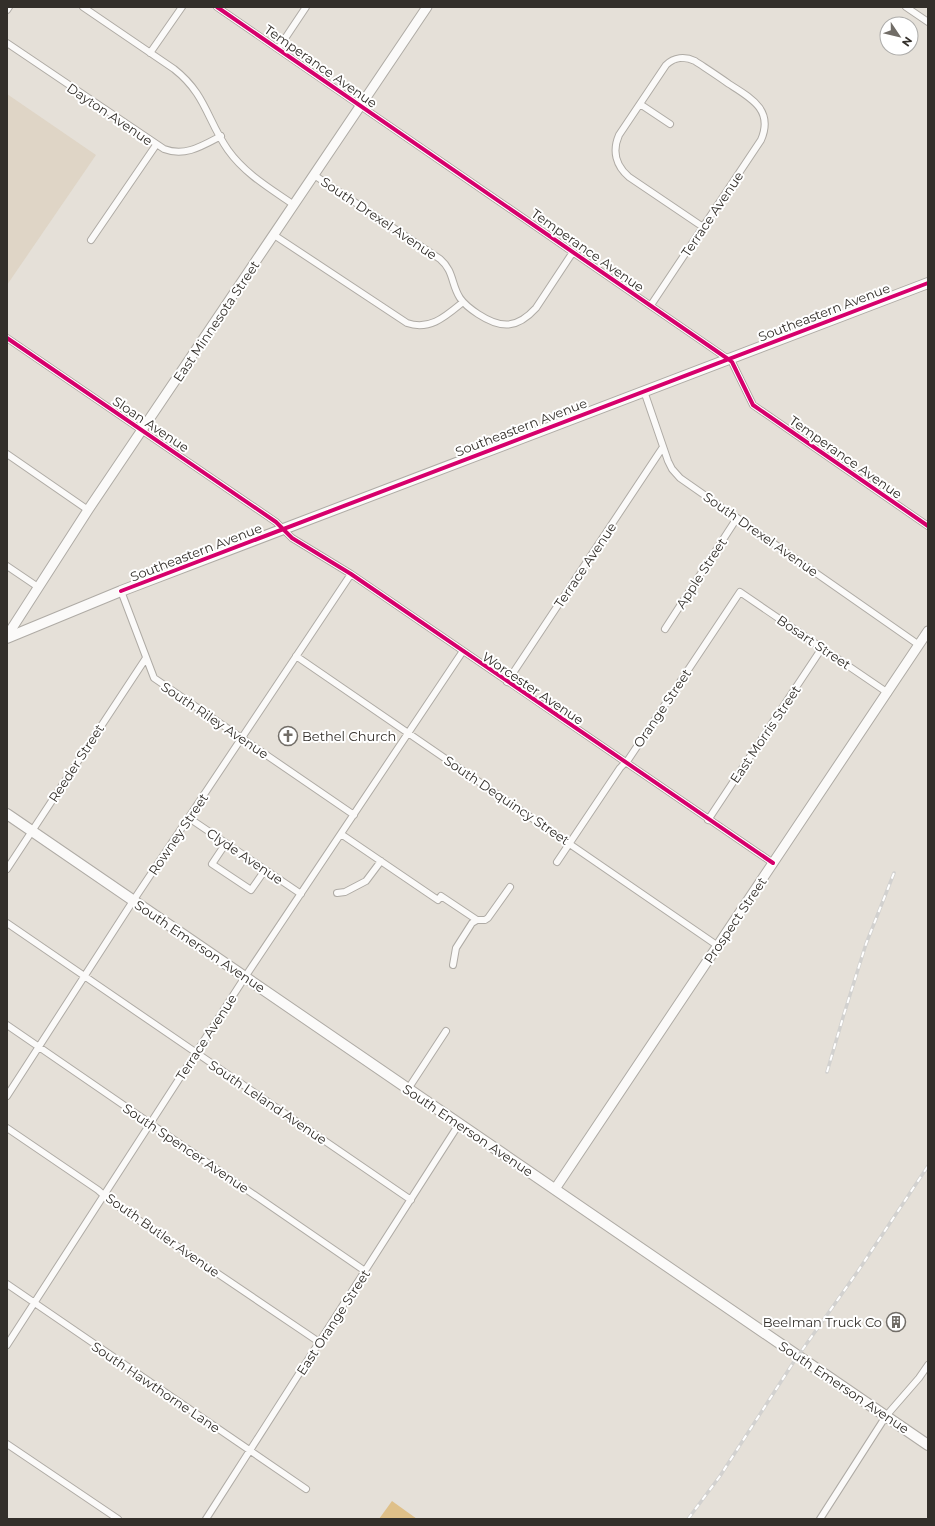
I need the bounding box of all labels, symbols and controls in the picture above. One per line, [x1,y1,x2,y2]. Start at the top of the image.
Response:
north arrow [879,16,919,56]
street label: Temperance Avenue [262,21,380,111]
text: N [899,34,915,49]
street label: Dayton Avenue [64,79,156,149]
street label: Terrace Avenue [678,168,747,260]
street label: South Drexel Avenue [318,173,440,263]
street label: Temperance Avenue [529,205,647,295]
street label: East Minnesota Street [170,257,262,385]
street label: Southeastern Avenue [756,279,892,345]
street label: Sloan Avenue [110,393,192,455]
street label: Southeastern Avenue [453,394,589,460]
street label: Temperance Avenue [787,412,905,502]
street label: South Drexel Avenue [701,488,822,580]
street label: Southeastern Avenue [128,519,264,585]
street label: Terrace Avenue [551,519,620,611]
street label: Apple Street [672,535,730,611]
street label: Bosart Street [774,611,854,673]
street label: Worcester Avenue [479,648,587,728]
street label: Orange Street [630,666,694,750]
street label: South Riley Avenue [158,678,272,762]
street label: East Morris Street [726,682,804,786]
street label: Reeder Street [45,721,107,805]
church icon: Bethel Church [277,725,299,747]
place label: Bethel Church [302,728,396,744]
street label: South Dequincy Street [441,752,573,848]
street label: Rowney Street [145,790,211,878]
street label: Clyde Avenue [204,825,286,887]
street label: Prospect Street [700,874,770,966]
street label: South Emerson Avenue [132,896,268,996]
street label: Terrace Avenue [172,991,240,1083]
street label: South Leland Avenue [206,1057,330,1148]
street label: South Emerson Avenue [400,1080,536,1180]
street label: South Spencer Avenue [120,1100,252,1196]
street label: South Butler Avenue [103,1190,223,1280]
street label: East Orange Street [293,1266,373,1378]
building icon: Beelman Truck Co [885,1311,907,1333]
place label: Beelman Truck Co [763,1314,882,1330]
street label: South Emerson Avenue [776,1337,912,1437]
street label: South Hawthorne Lane [89,1338,223,1436]

